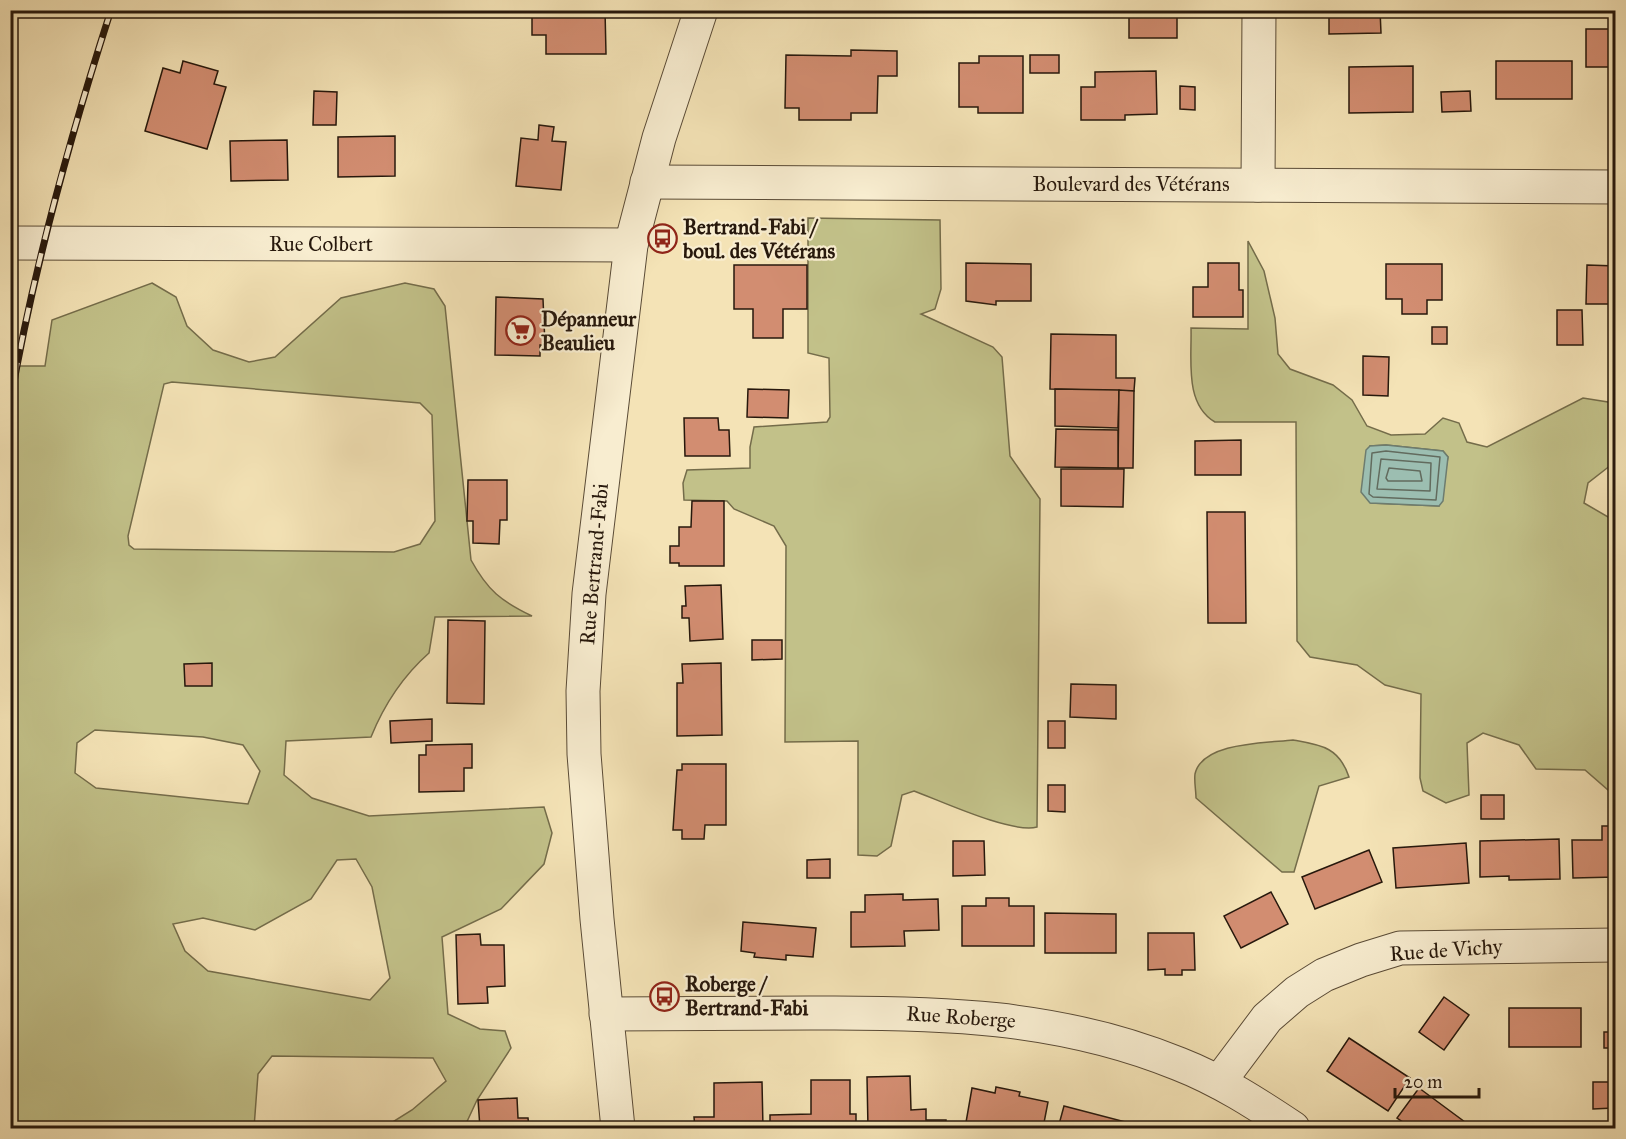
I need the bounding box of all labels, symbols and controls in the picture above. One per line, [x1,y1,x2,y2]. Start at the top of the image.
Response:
street label: Boulevard des Vétérans [1032,171,1230,197]
place label: Bertrand-Fabi / boul. des Vétérans [682,214,835,264]
bus stop icon: Bertrand-Fabi / boul. des Vétérans [646,223,678,255]
street label: Rue Colbert [269,231,374,257]
place label: Dépanneur Beaulieu [541,306,637,356]
supermarket icon: Dépanneur Beaulieu [504,315,536,347]
street label: Rue Bertrand-Fabi [574,482,614,646]
street label: Rue de Vichy [1389,933,1504,967]
place label: Roberge / Bertrand-Fabi [685,971,808,1021]
bus stop icon: Roberge / Bertrand-Fabi [648,980,680,1012]
street label: Rue Roberge [905,1000,1017,1034]
scale bar [1395,1061,1479,1099]
text: 20 m [1404,1071,1442,1093]

